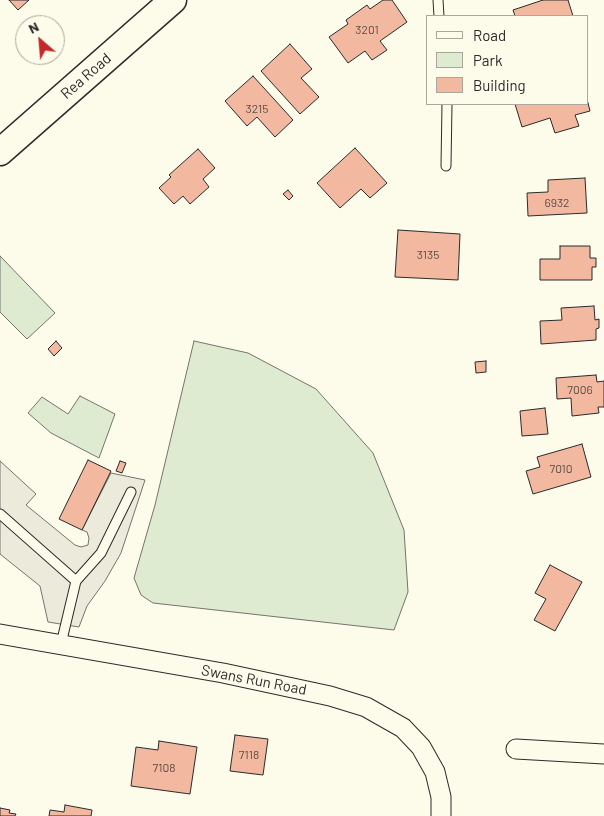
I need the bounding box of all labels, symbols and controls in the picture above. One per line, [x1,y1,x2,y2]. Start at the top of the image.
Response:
north arrow [15,15,65,65]
legend [426,15,589,105]
text: N [25,17,41,37]
house number: 3201 [355,23,379,37]
text: Road [473,26,506,44]
street label: Rea Road [57,49,115,103]
text: Park [473,51,502,69]
text: Building [473,76,526,94]
house number: 3215 [246,102,268,116]
house number: 6932 [544,196,570,210]
house number: 3135 [417,248,439,262]
house number: 7006 [567,383,593,397]
house number: 7010 [549,462,573,476]
street label: Swans Run Road [200,661,308,699]
house number: 7118 [239,748,259,762]
house number: 7108 [153,761,175,775]

